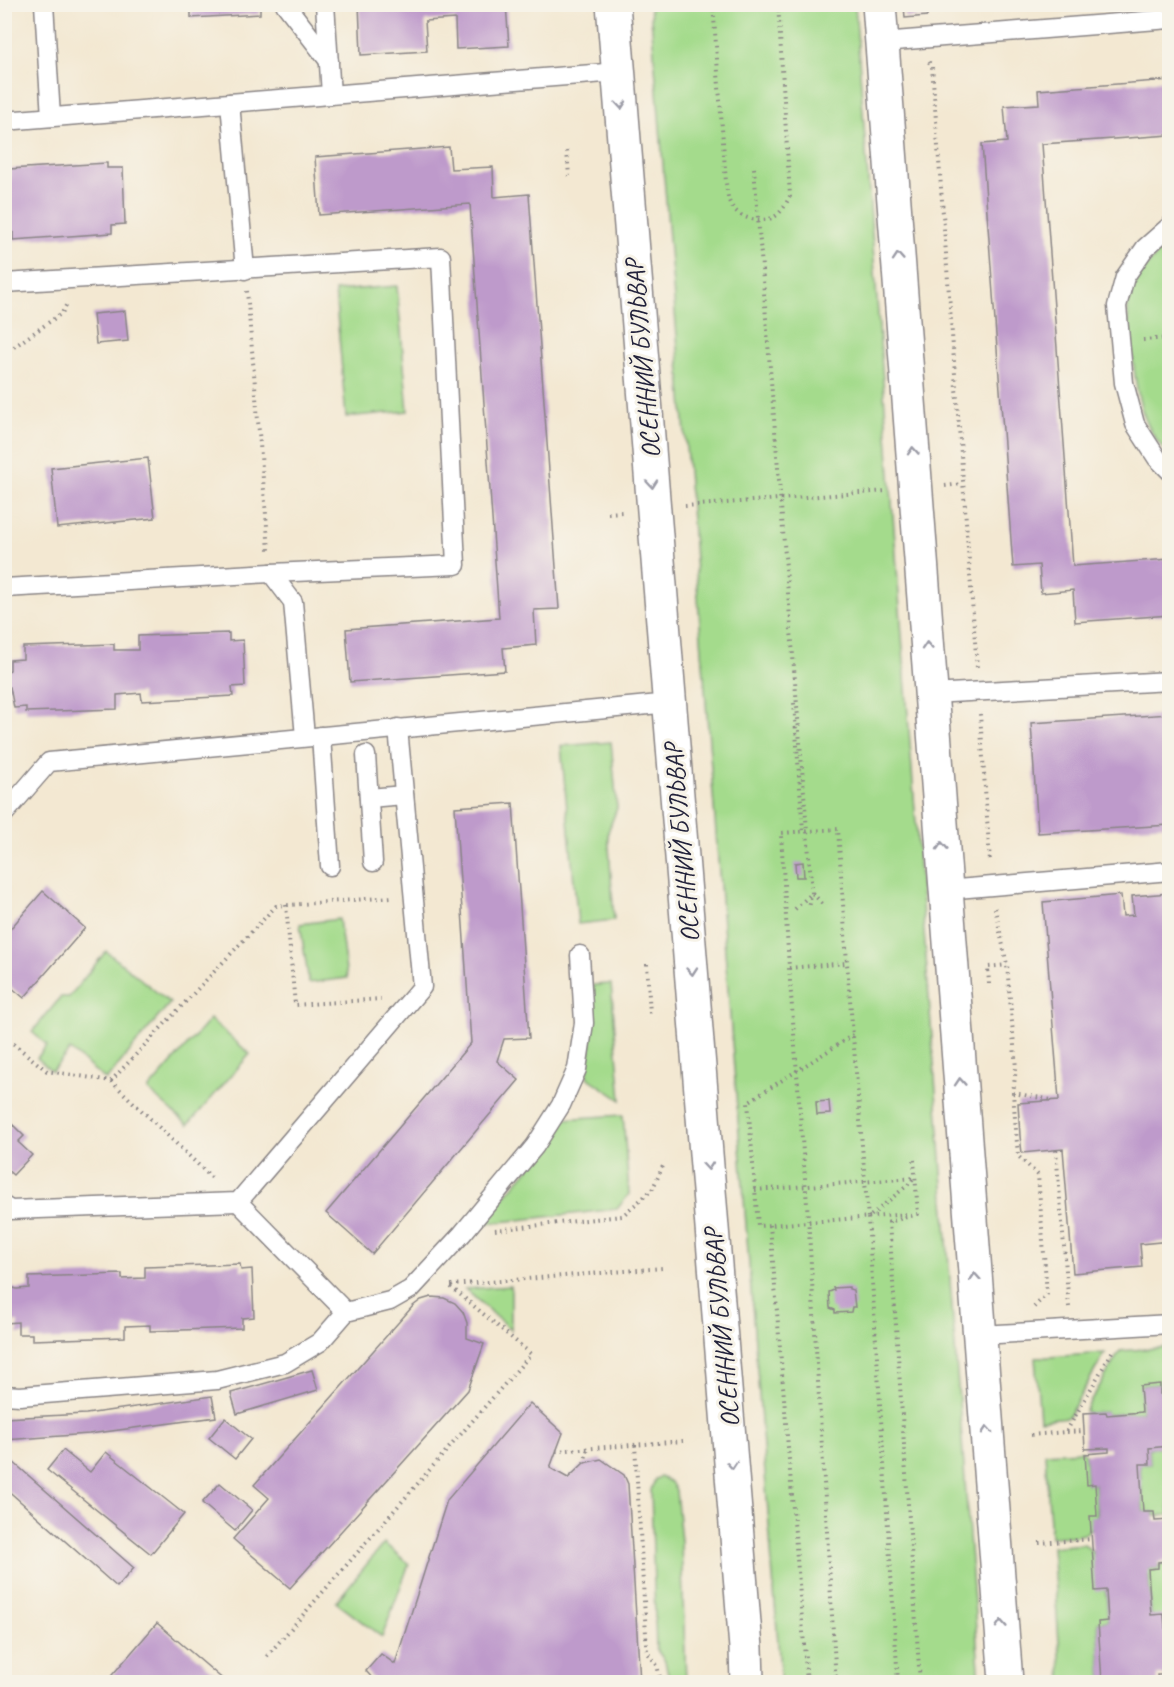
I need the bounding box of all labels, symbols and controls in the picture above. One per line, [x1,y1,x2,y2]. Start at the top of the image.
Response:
one-way arrow [614,100,627,109]
one-way arrow [892,252,905,261]
street label: ОСЕННИЙ БУЛЬВАР [617,255,668,460]
one-way arrow [906,447,919,456]
one-way arrow [645,479,658,488]
one-way arrow [921,641,934,650]
street label: ОСЕННИЙ БУЛЬВАР [656,739,707,944]
one-way arrow [936,841,949,850]
one-way arrow [685,967,698,976]
one-way arrow [954,1078,967,1087]
one-way arrow [701,1161,714,1170]
street label: ОСЕННИЙ БУЛЬВАР [696,1224,747,1429]
one-way arrow [969,1272,982,1281]
one-way arrow [981,1425,994,1434]
one-way arrow [725,1460,738,1469]
one-way arrow [995,1620,1008,1629]

